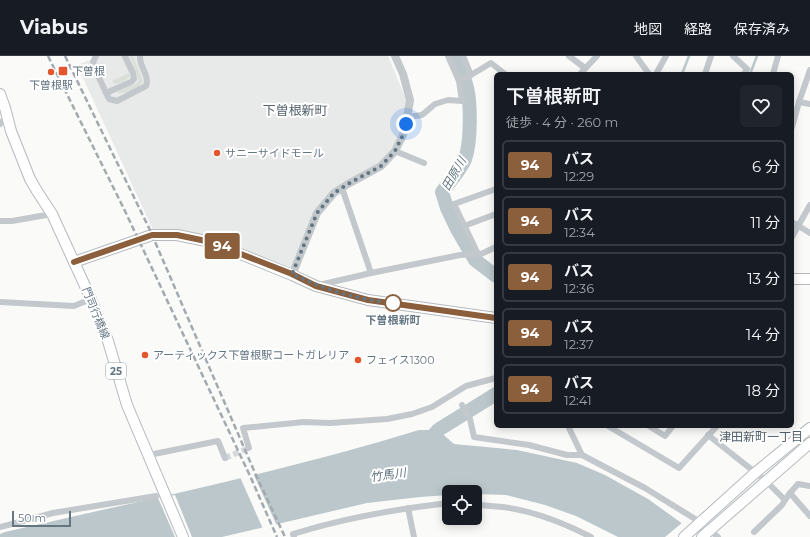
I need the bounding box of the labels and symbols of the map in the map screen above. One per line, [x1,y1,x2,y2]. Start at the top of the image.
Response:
place label: 下曽根 [72,64,105,78]
marker: 下曽根 [57,65,69,77]
marker: 下曽根駅 [46,67,56,77]
place label: 下曽根駅 [29,78,73,92]
district label: 下曽根新町 [262,102,328,118]
your location [396,114,416,134]
place label: サニーサイドモール [225,146,324,160]
marker: サニーサイドモール [212,148,222,158]
water label: 田原川 [438,153,470,193]
line badge: 94 [204,233,240,259]
street label: 門司行橋線 [79,285,113,341]
marker: 下曽根新町 [384,294,402,312]
place label: 下曽根新町 [366,313,421,327]
place label: アーティックス下曽根駅コートガレリア [153,348,349,362]
marker: アーティックス下曽根駅コートガレリア [140,350,150,360]
place label: フェイス1300 [366,353,434,367]
marker: フェイス1300 [353,355,363,365]
road number: 25 [106,363,126,379]
district label: 津田新町一丁目 [719,429,803,444]
water label: 竹馬川 [369,464,409,484]
scale bar [12,509,71,528]

